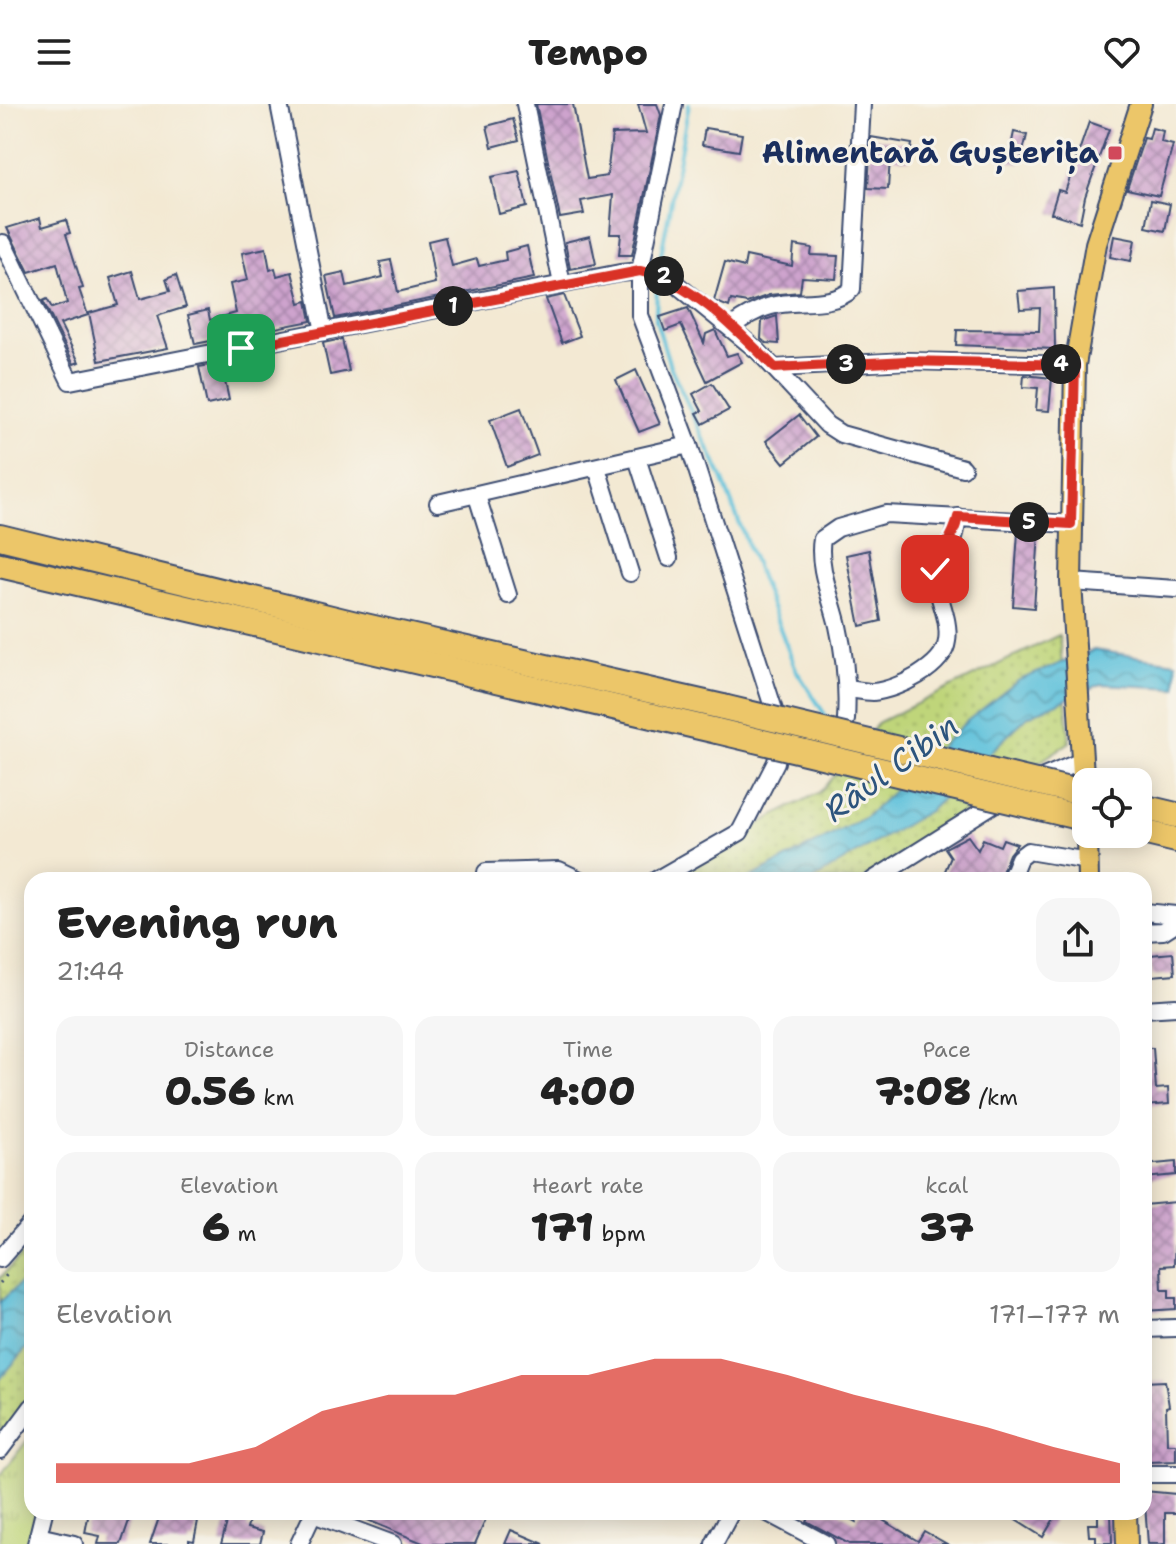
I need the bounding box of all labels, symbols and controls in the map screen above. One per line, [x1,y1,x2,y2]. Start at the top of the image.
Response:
text: Tempo [528,28,648,77]
icon: menu [32,30,76,74]
icon: heart [1100,30,1144,74]
place label: Alimentară Gușterița [762,132,1099,174]
marker: Alimentară Gușterița [1106,144,1124,162]
pin: 2 [644,256,684,296]
text: 2 [656,261,672,290]
pin: 1 [433,286,473,326]
text: 1 [448,291,458,320]
pin [207,314,275,382]
icon: arrive [219,326,263,370]
pin: 3 [826,344,866,384]
pin: 4 [1041,344,1081,384]
text: 3 [838,349,854,378]
text: 4 [1053,349,1069,378]
pin: 5 [1009,502,1049,542]
text: 5 [1022,507,1036,536]
pin [901,535,969,603]
icon: check [913,547,957,591]
water label: Râul Cibin [814,704,967,831]
map controls [1072,768,1152,848]
button: locate [1072,768,1152,848]
text: Evening run [56,893,338,952]
button: share [1036,898,1120,982]
text: 21:44 [56,953,124,988]
text: Distance [184,1035,274,1064]
text: Time [563,1035,613,1064]
text: Pace [922,1035,971,1064]
text: 0.56 [164,1064,256,1118]
text: 4:00 [540,1064,636,1118]
text: 7:08 [875,1064,971,1118]
text: km [256,1083,294,1112]
text: /km [971,1083,1018,1112]
text: Elevation [180,1171,279,1200]
text: Heart rate [532,1171,644,1200]
text: kcal [925,1171,968,1200]
text: 6 [202,1200,230,1254]
text: 171 [530,1200,594,1254]
text: 37 [919,1200,974,1254]
text: m [230,1219,257,1248]
text: bpm [594,1219,646,1248]
text: Elevation [56,1296,172,1331]
text: 171–177 m [989,1296,1120,1331]

